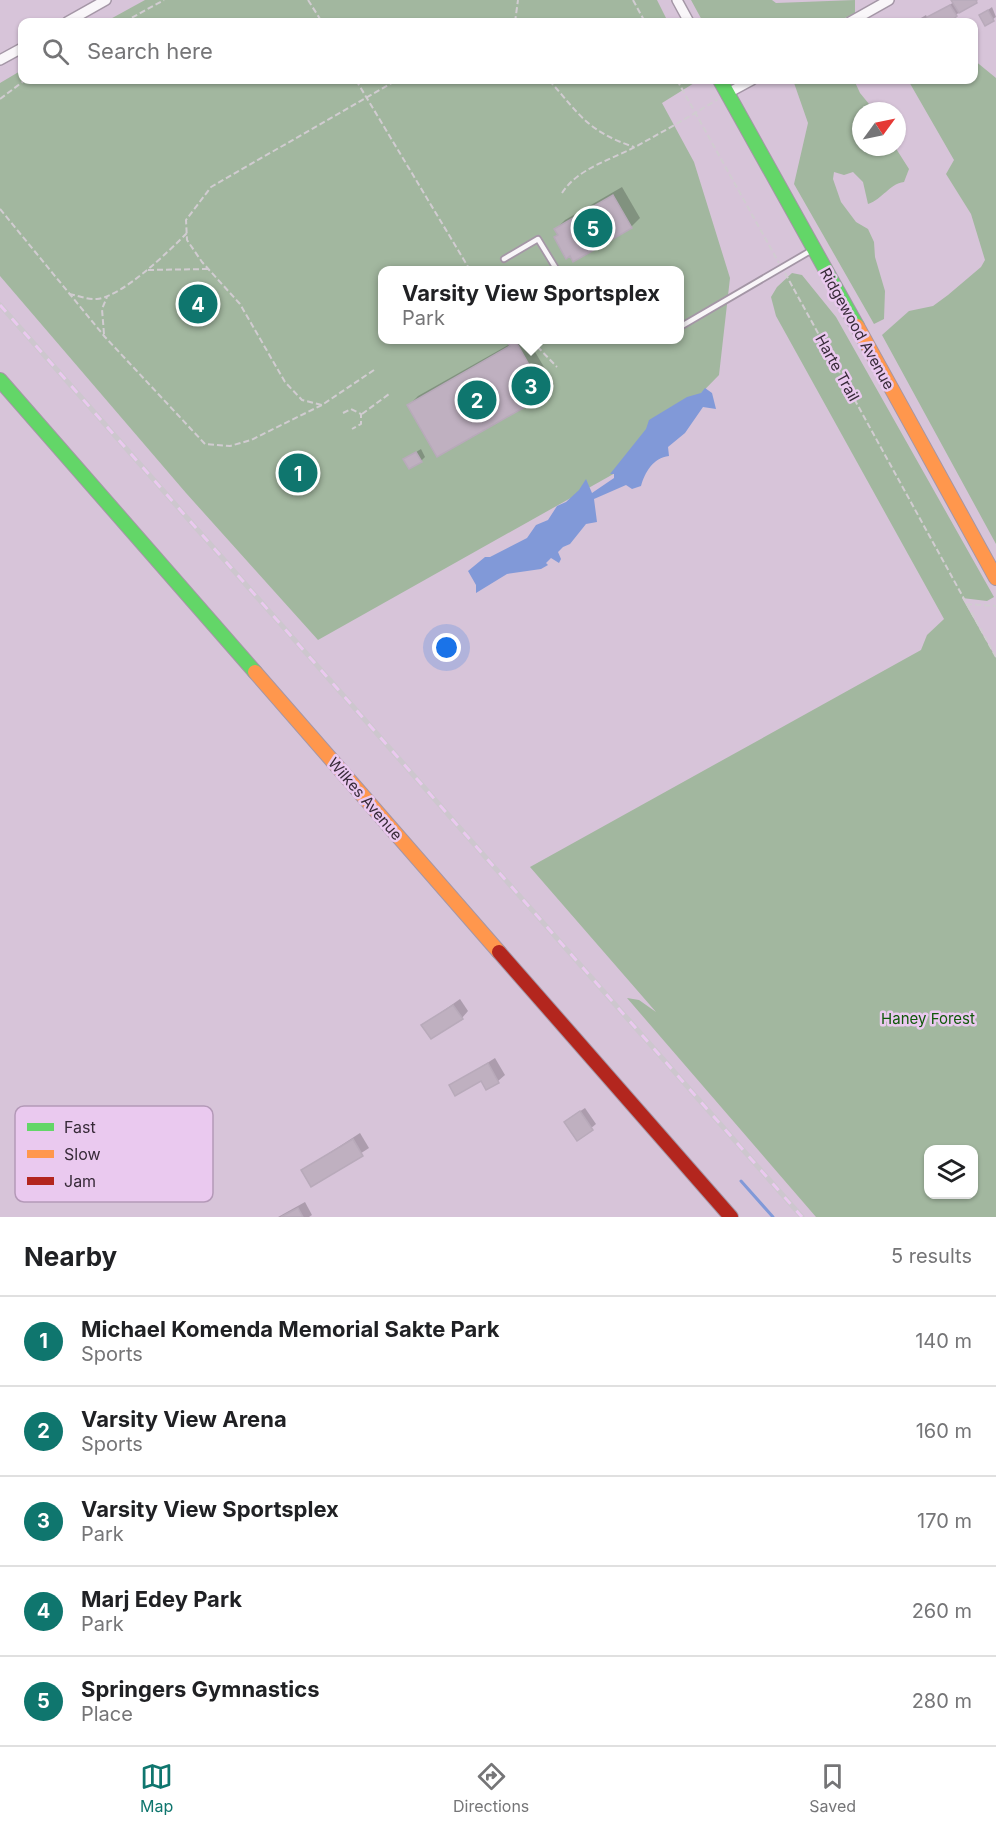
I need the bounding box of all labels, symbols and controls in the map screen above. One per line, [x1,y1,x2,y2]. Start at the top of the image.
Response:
search box [18,18,978,84]
icon: search [39,35,72,68]
text: Search here [87,38,213,64]
north arrow [852,102,906,156]
pin: 5 [574,206,612,250]
street label: Ridgewood Avenue [816,265,899,393]
popup [378,266,684,344]
text: Varsity View Sportsplex [402,280,660,306]
pin: 4 [178,282,218,326]
text: Park [402,306,445,330]
street label: Harte Trail [811,331,864,404]
pin: 3 [512,364,550,408]
pin: 2 [458,378,496,422]
pin: 1 [278,450,318,496]
your location [432,633,461,662]
street label: Wilkes Avenue [324,753,407,844]
park label: Haney Forest [881,1009,975,1028]
legend [15,1106,213,1202]
text: Fast [64,1117,96,1137]
text: Slow [64,1144,101,1164]
map controls [924,1145,978,1199]
button: layers [924,1145,978,1199]
text: Jam [64,1171,96,1191]
text: Nearby [24,1241,117,1272]
text: 5 results [891,1244,972,1268]
text: Michael Komenda Memorial Sakte Park [81,1316,499,1342]
text: 1 [39,1329,48,1353]
text: 140 m [915,1329,972,1353]
text: Sports [81,1342,143,1366]
text: Varsity View Arena [81,1406,287,1432]
text: 2 [37,1419,50,1443]
text: 160 m [916,1419,972,1443]
text: Sports [81,1432,143,1456]
text: Varsity View Sportsplex [81,1496,339,1522]
text: 3 [37,1509,50,1533]
text: 170 m [917,1509,972,1533]
text: Park [81,1522,124,1546]
text: Marj Edey Park [81,1586,242,1612]
text: 4 [37,1599,50,1623]
text: 260 m [912,1599,972,1623]
text: Park [81,1612,124,1636]
text: Springers Gymnastics [81,1676,319,1702]
text: 5 [37,1689,50,1713]
text: 280 m [912,1689,972,1713]
text: Place [81,1702,133,1726]
tab: Map [140,1760,173,1816]
tab: Directions [453,1760,529,1816]
tab: Saved [809,1760,856,1816]

